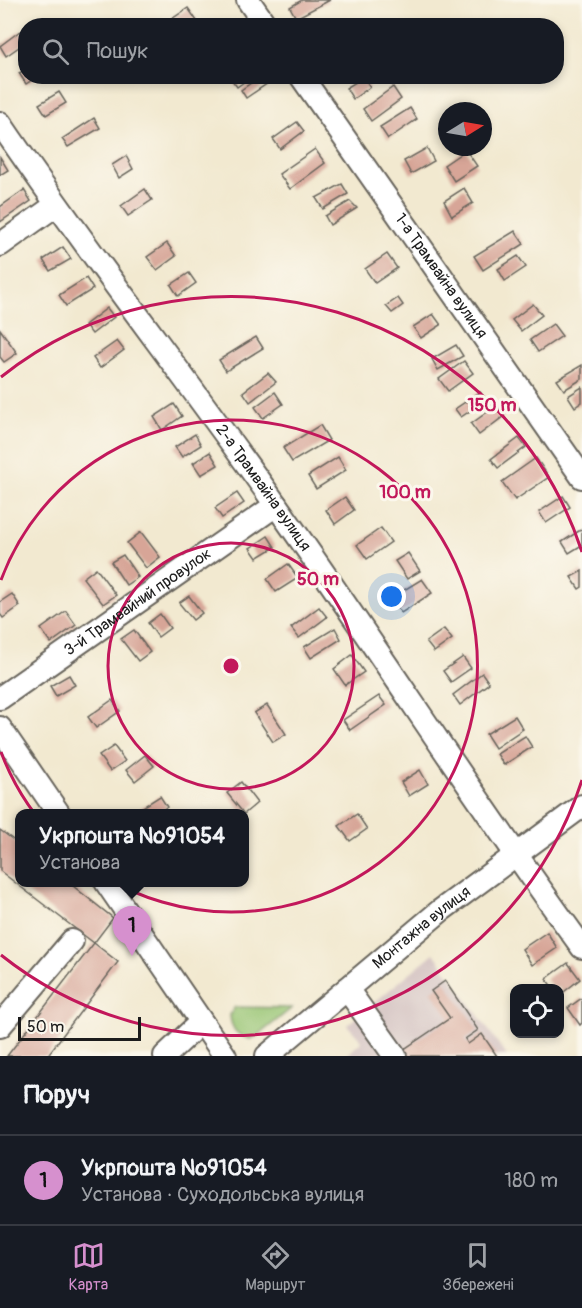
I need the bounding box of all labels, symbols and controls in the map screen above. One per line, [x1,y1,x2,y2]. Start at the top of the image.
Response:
search box [18,18,564,84]
icon: search [39,35,72,68]
text: Пошук [87,37,148,65]
north arrow [438,102,492,156]
street label: 1-а Трамвайна вулиця [390,209,492,342]
text: 150 m [468,394,517,417]
street label: 2-а Трамвайна вулиця [211,421,315,555]
text: 100 m [379,481,431,504]
street label: 3-й Трамвайний провулок [60,543,215,660]
text: 50 m [297,568,339,591]
your location [377,582,406,611]
centre of rings [221,656,241,676]
popup [15,809,249,887]
text: Укрпошта №91054 [39,822,225,850]
text: Установа [39,850,120,875]
street label: Монтажна вулиця [368,882,475,973]
pin: 1 [112,906,152,956]
map controls [510,984,564,1038]
button: locate [510,984,564,1038]
scale bar [18,1014,141,1042]
text: 50 m [27,1017,64,1037]
text: Поруч [24,1079,90,1111]
text: Укрпошта №91054 [81,1154,267,1182]
text: 1 [40,1168,47,1193]
text: 180 m [504,1168,558,1193]
text: Установа · Суходольська вулиця [81,1182,364,1207]
tab: Карта [69,1239,108,1295]
tab: Маршрут [245,1239,305,1295]
tab: Збережені [442,1239,513,1295]

